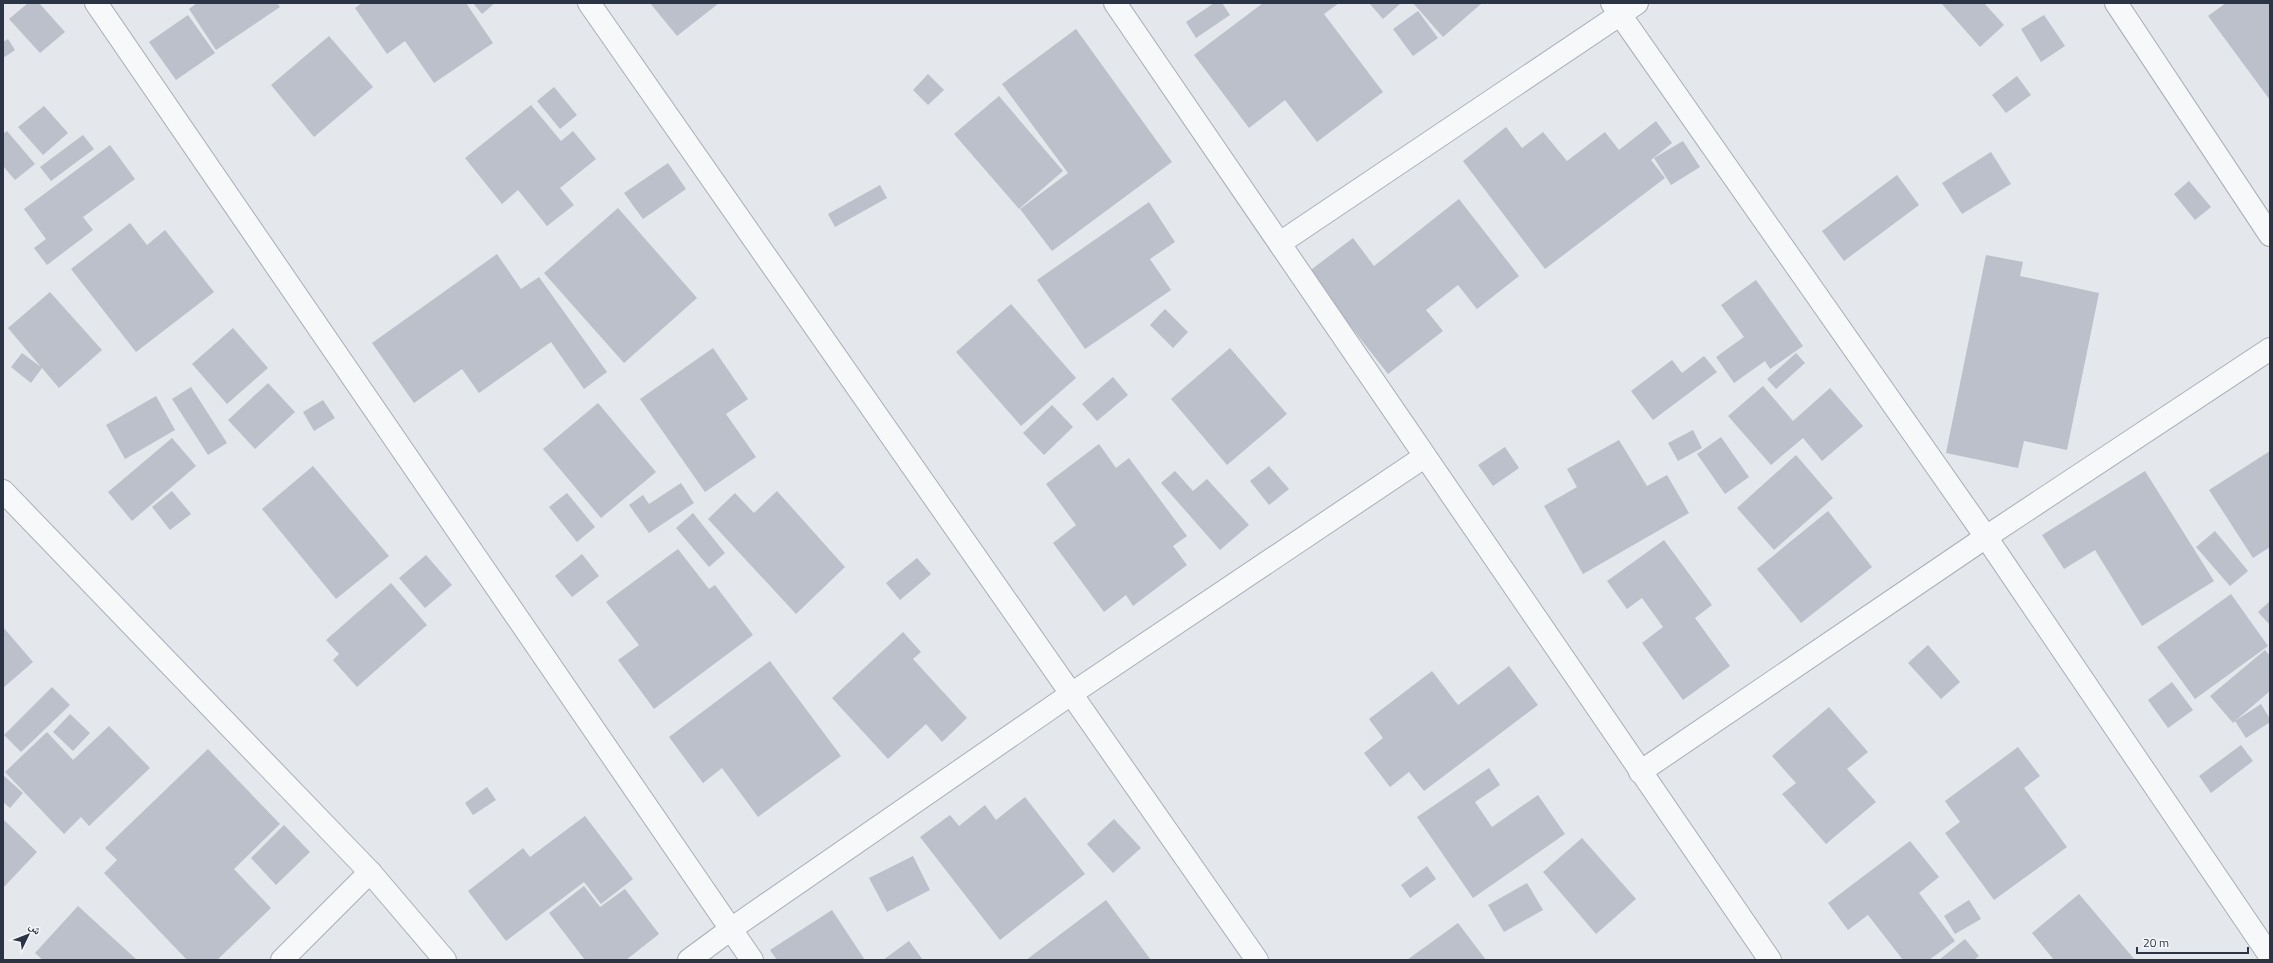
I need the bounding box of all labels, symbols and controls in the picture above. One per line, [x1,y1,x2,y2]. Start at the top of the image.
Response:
north arrow [8,915,48,955]
text: ش [25,918,45,938]
scale bar [2137,929,2248,955]
text: 20 m [2143,933,2169,952]

